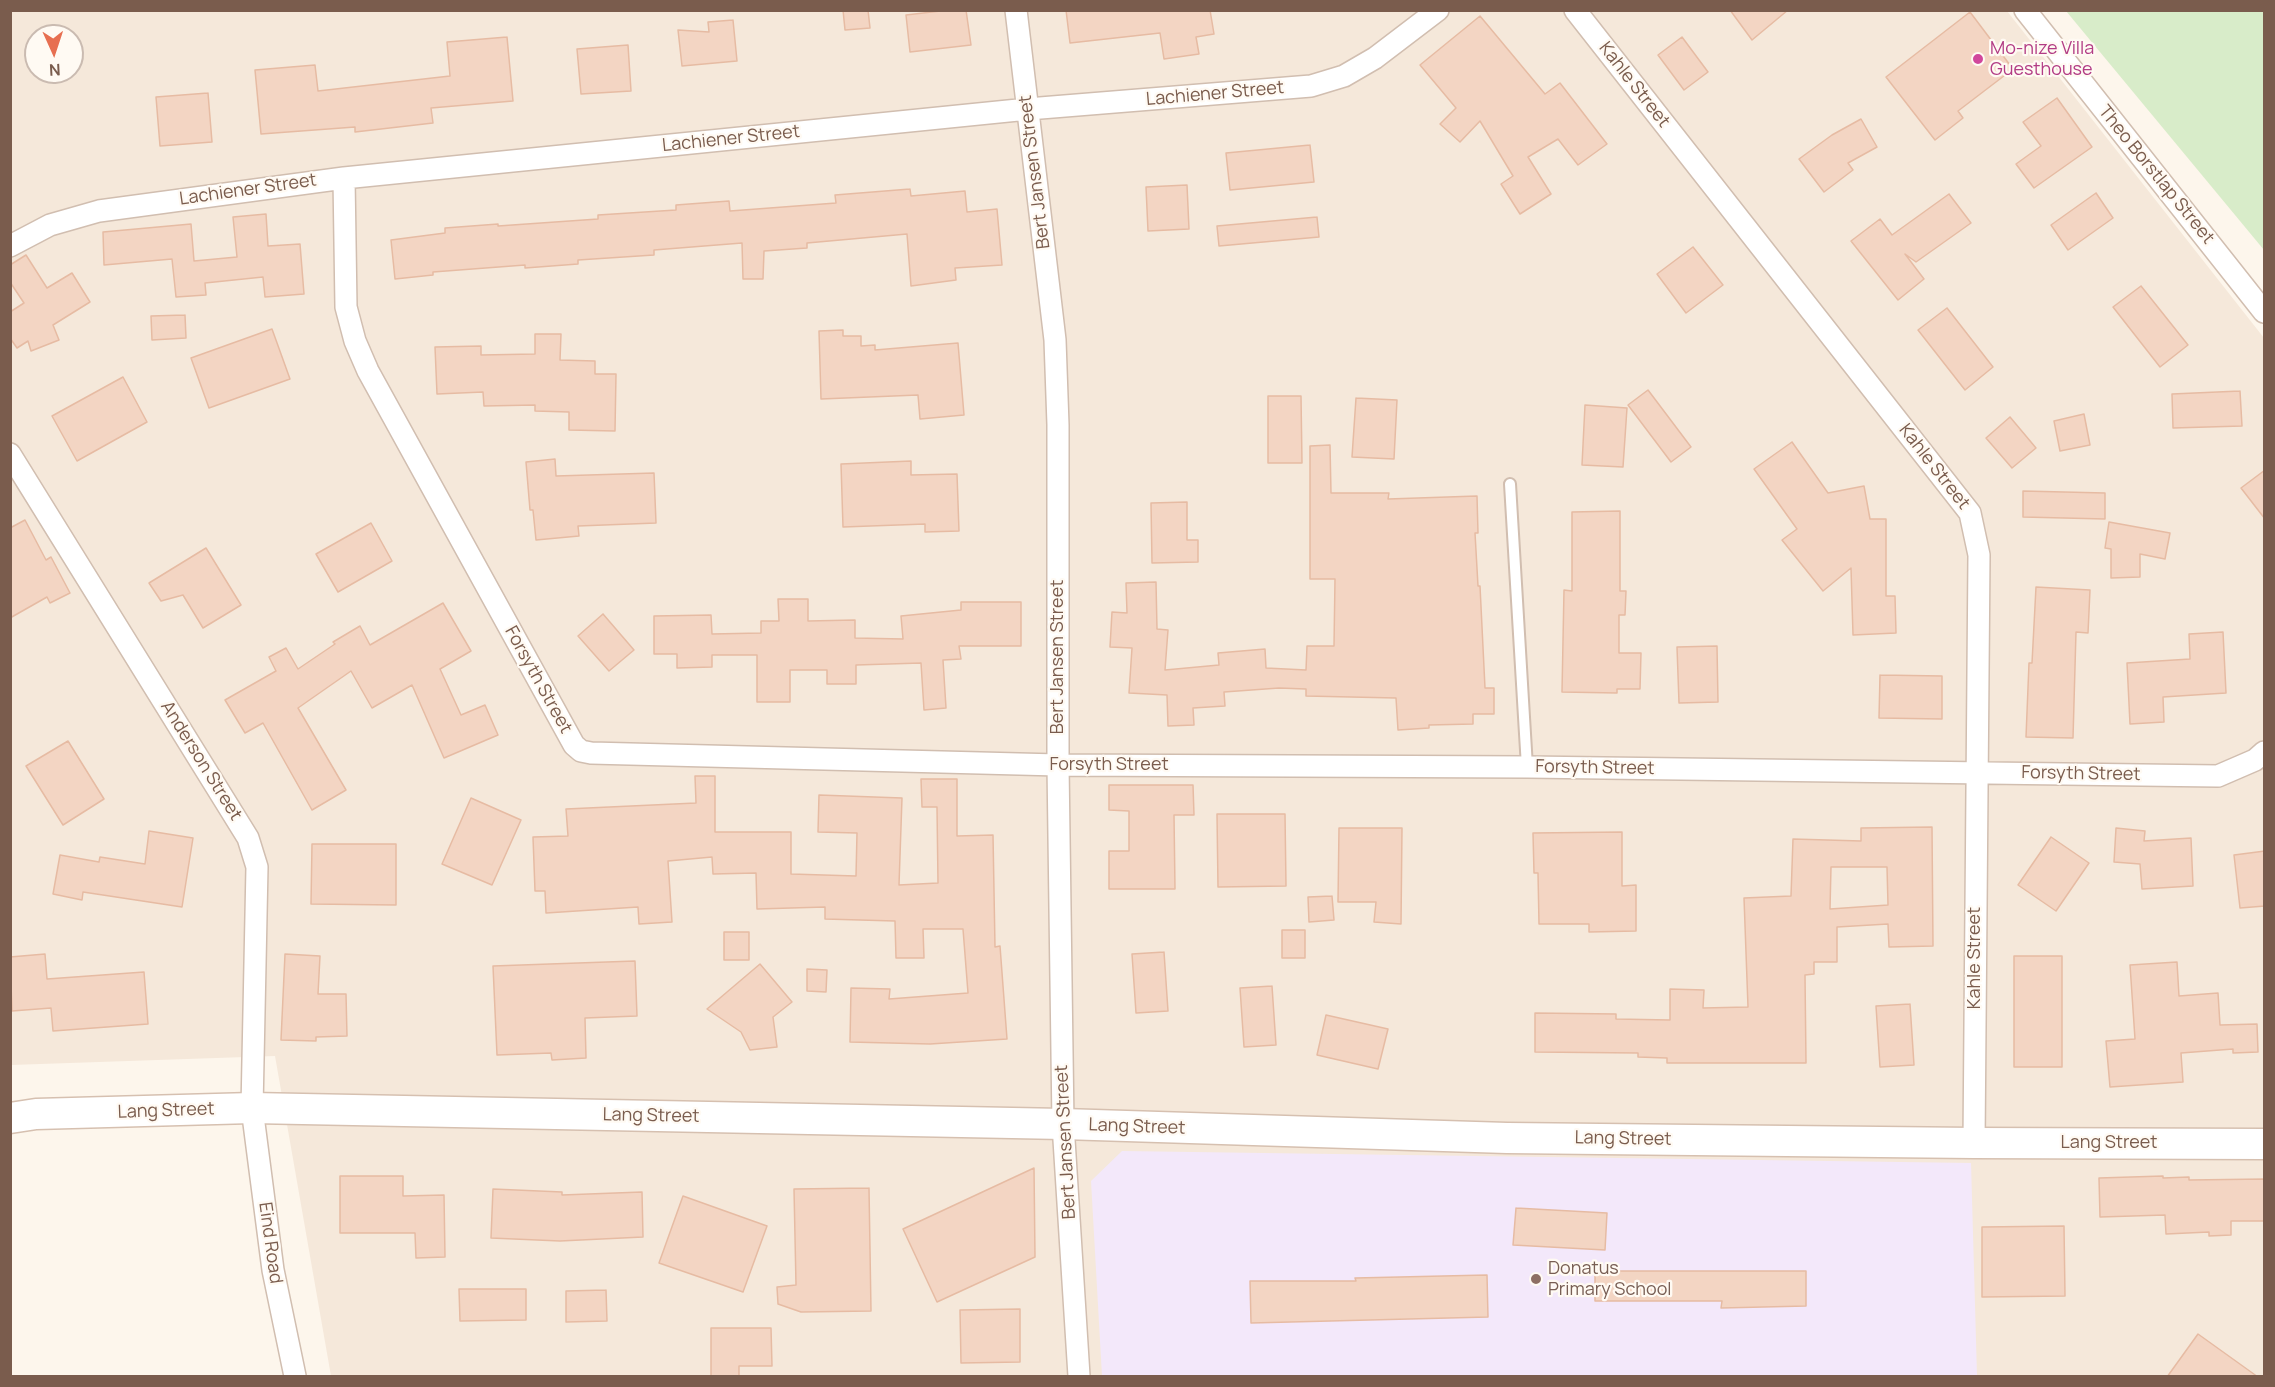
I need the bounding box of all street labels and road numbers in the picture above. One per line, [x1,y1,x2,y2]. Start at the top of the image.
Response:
street label: Kahle Street [1594,38,1674,132]
street label: Lachiener Street [1145,77,1285,111]
street label: Bert Jansen Street [1015,94,1055,250]
street label: Theo Borstlap Street [2093,101,2219,249]
street label: Lachiener Street [661,121,801,157]
street label: Lachiener Street [178,170,318,210]
street label: Kahle Street [1894,420,1974,514]
street label: Bert Jansen Street [1047,580,1069,734]
street label: Forsyth Street [500,623,576,737]
street label: Anderson Street [156,697,246,825]
street label: Forsyth Street [1049,754,1169,776]
street label: Forsyth Street [1535,756,1655,780]
street label: Forsyth Street [2021,762,2141,786]
street label: Kahle Street [1964,907,1986,1009]
street label: Bert Jansen Street [1051,1064,1081,1220]
street label: Lang Street [117,1099,215,1123]
street label: Lang Street [602,1104,700,1128]
street label: Lang Street [1088,1115,1186,1139]
street label: Lang Street [1574,1127,1672,1151]
street label: Lang Street [2060,1132,2158,1154]
street label: Eind Road [254,1201,286,1285]

